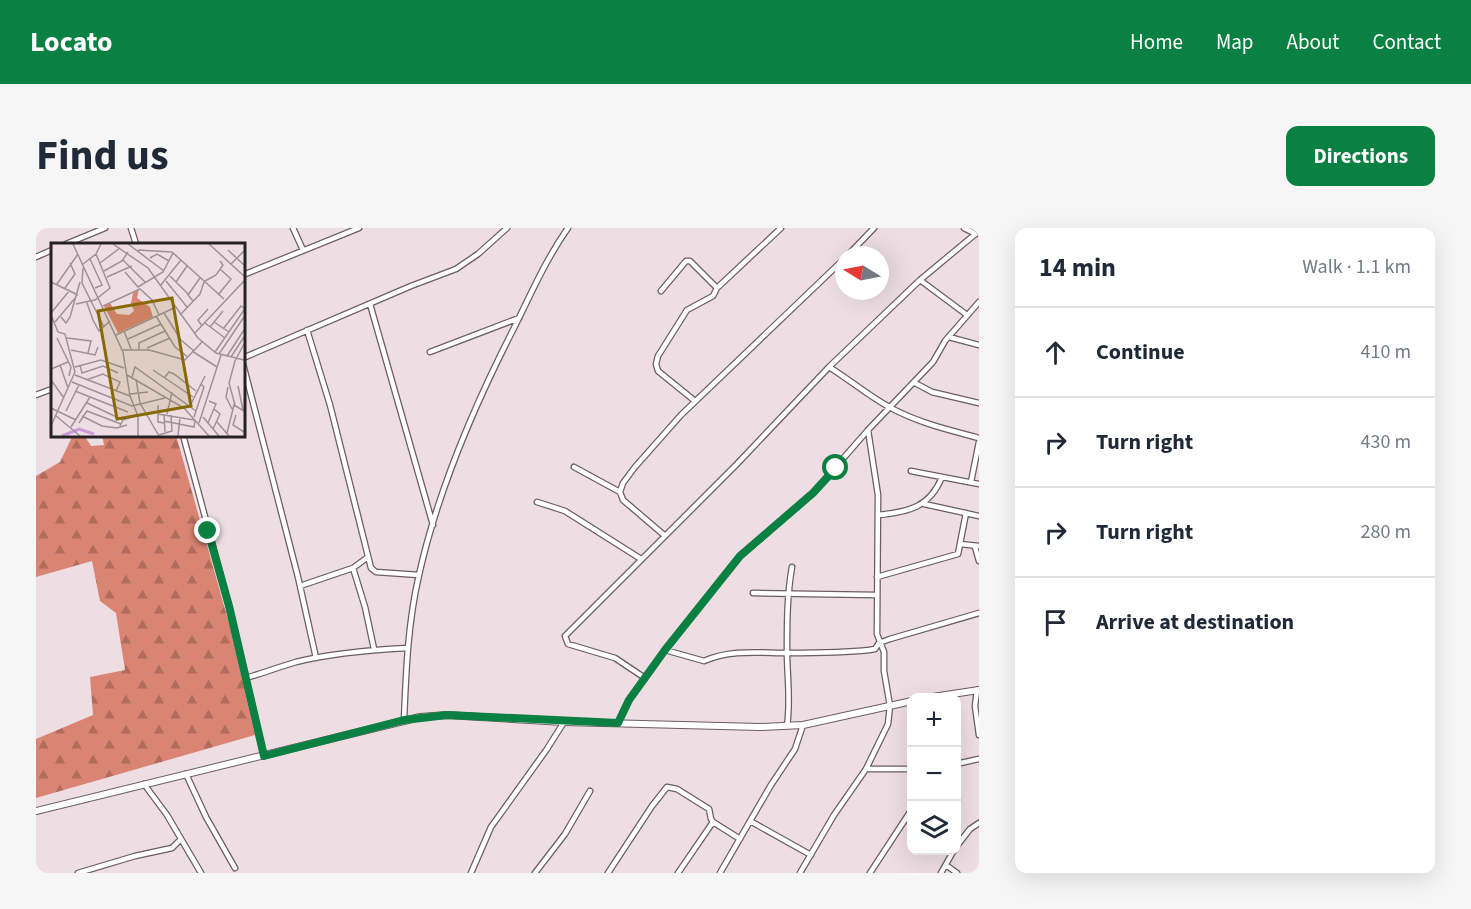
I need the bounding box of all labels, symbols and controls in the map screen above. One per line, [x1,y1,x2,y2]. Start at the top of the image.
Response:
text: Locato [30,22,112,62]
text: Home [1130,27,1183,57]
text: Map [1216,27,1254,57]
text: About [1287,27,1339,57]
text: Contact [1372,27,1441,57]
text: Find us [36,126,169,186]
button: Directions [1286,126,1435,186]
inset map [51,243,244,436]
north arrow [835,246,889,300]
text: 14 min [1039,249,1116,286]
text: Walk · 1.1 km [1302,253,1411,281]
icon: ahead [1039,336,1072,369]
text: Continue [1096,336,1185,368]
text: 410 m [1361,338,1411,366]
icon: right [1039,426,1072,459]
text: Turn right [1096,426,1193,458]
text: 430 m [1361,428,1411,456]
route start [822,454,848,480]
icon: right [1039,516,1072,549]
text: Turn right [1096,516,1193,548]
route end [194,517,220,543]
text: 280 m [1361,518,1411,546]
icon: arrive [1039,606,1072,639]
text: Arrive at destination [1096,606,1294,638]
map controls [907,693,961,855]
button: + [907,693,961,747]
button: − [907,747,961,801]
button: layers [907,801,961,855]

